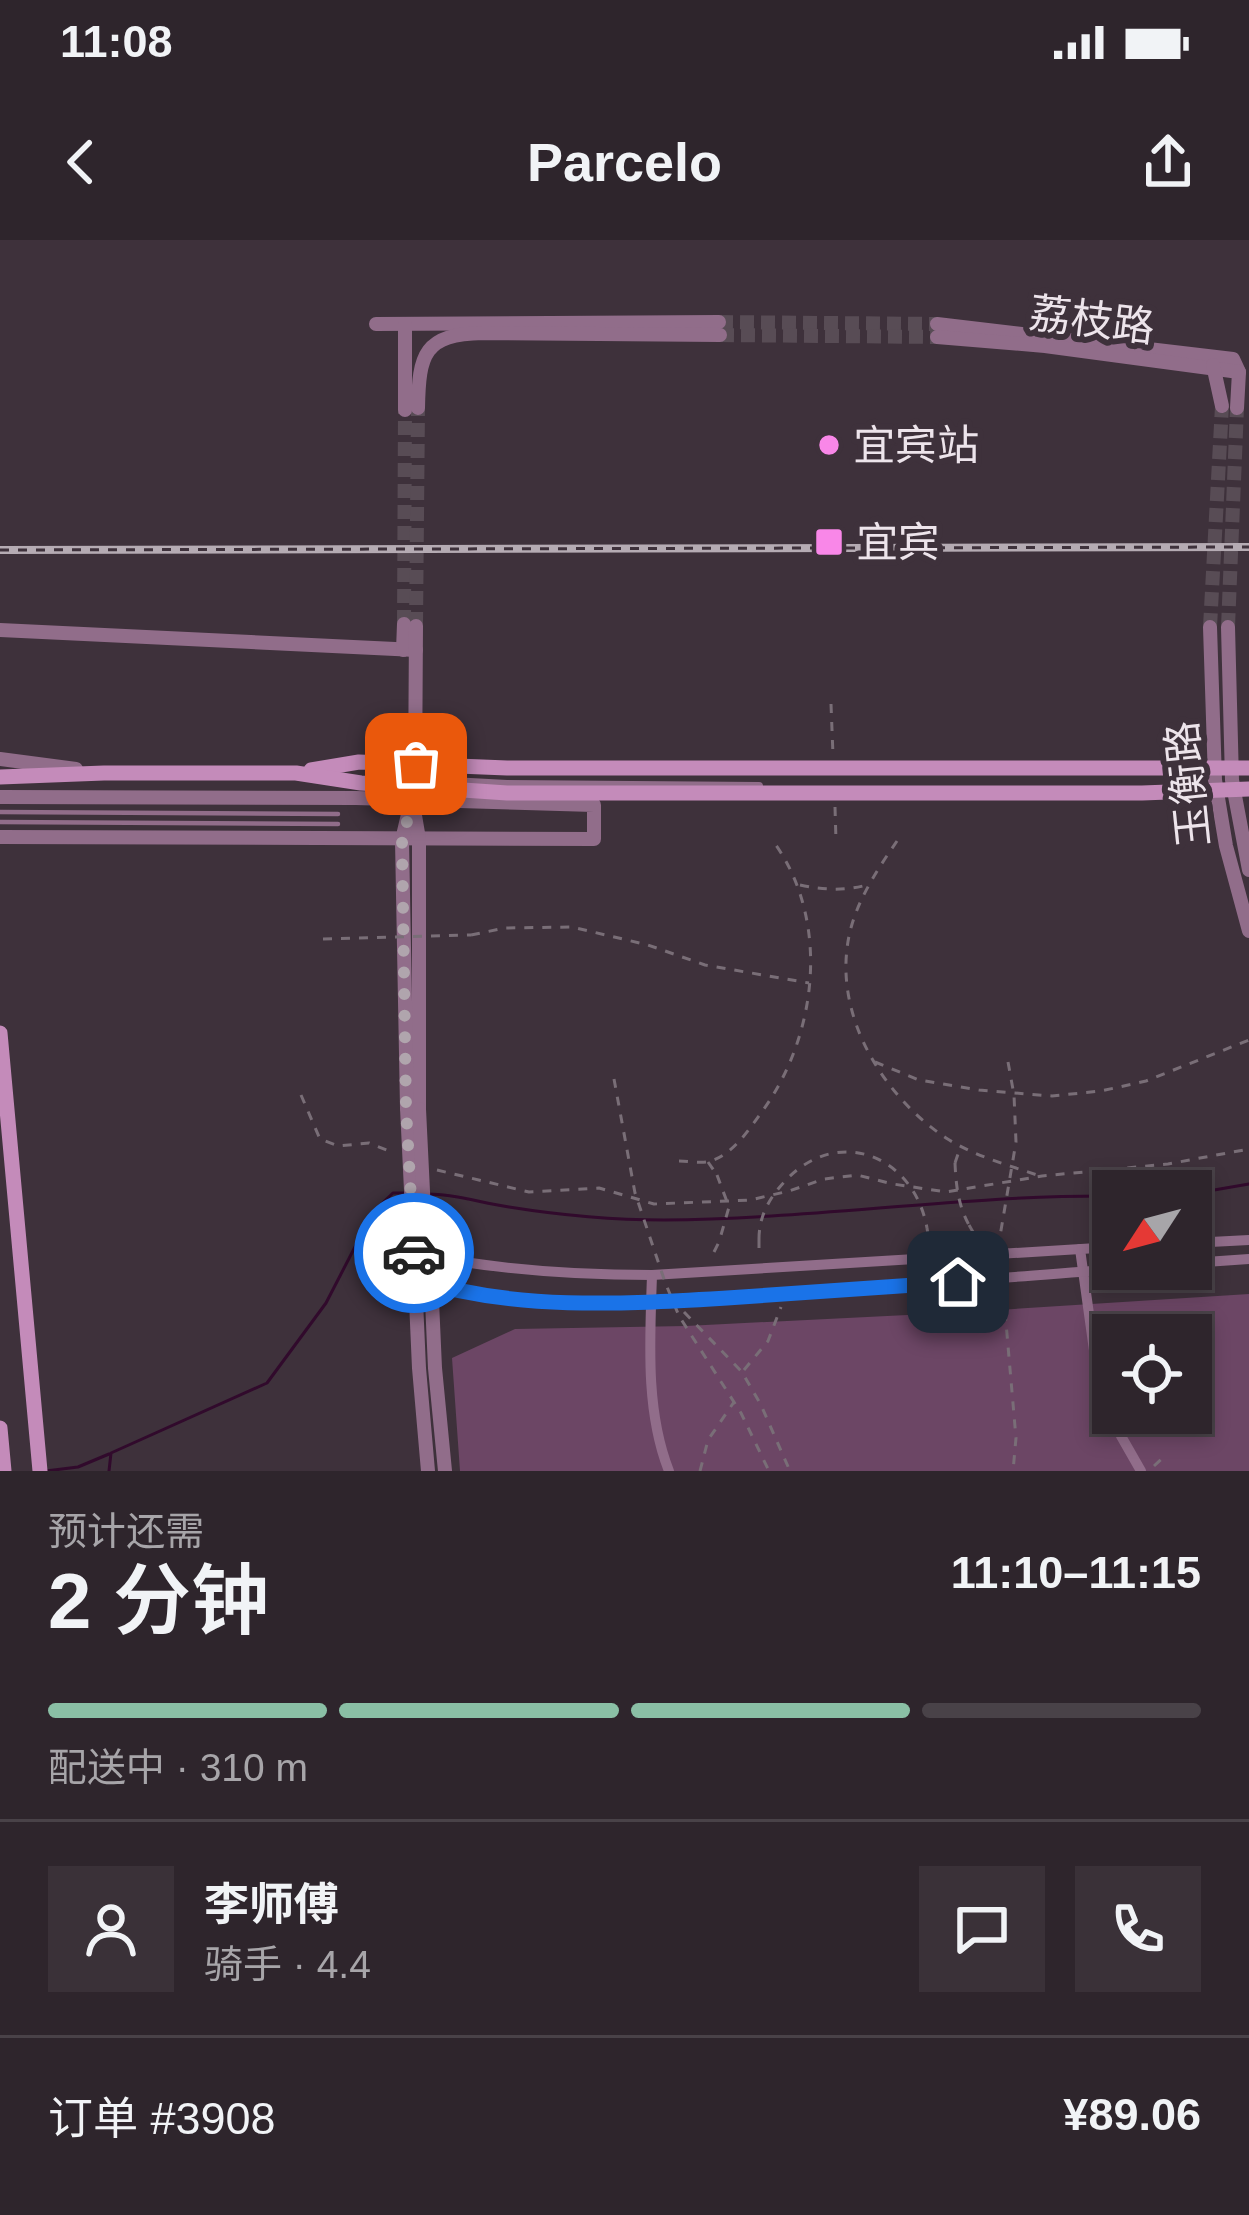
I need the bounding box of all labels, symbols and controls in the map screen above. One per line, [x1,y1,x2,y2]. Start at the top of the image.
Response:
text: 11:08 [60,16,173,67]
icon: back [48,129,114,195]
icon: share [1135,129,1201,195]
text: Parcelo [527,132,722,192]
street label: 荔枝路 [1027,289,1157,351]
place label: 宜宾站 [853,422,979,469]
marker: 宜宾站 [816,432,842,458]
place label: 宜宾 [856,519,940,566]
marker: 宜宾 [813,526,845,558]
pin [365,713,467,815]
street label: 玉衡路 [1158,719,1218,849]
icon: bag [383,731,449,797]
north arrow [1092,1170,1212,1290]
map controls [1092,1170,1212,1434]
courier [354,1193,474,1313]
icon: car [381,1220,447,1286]
pin [907,1231,1009,1333]
icon: home [925,1249,991,1315]
button: locate [1092,1314,1212,1434]
text: 预计还需 [48,1510,204,1553]
text: 11:10–11:15 [951,1547,1201,1598]
text: 2 分钟 [48,1557,269,1645]
text: 配送中 · 310 m [48,1746,308,1789]
button: person [48,1866,174,1992]
button: chat [919,1866,1045,1992]
button: phone [1075,1866,1201,1992]
text: 李师傅 [204,1879,339,1930]
text: 骑手 · 4.4 [204,1943,371,1986]
text: ¥89.06 [1063,2089,1201,2140]
text: 订单 #3908 [48,2093,276,2144]

